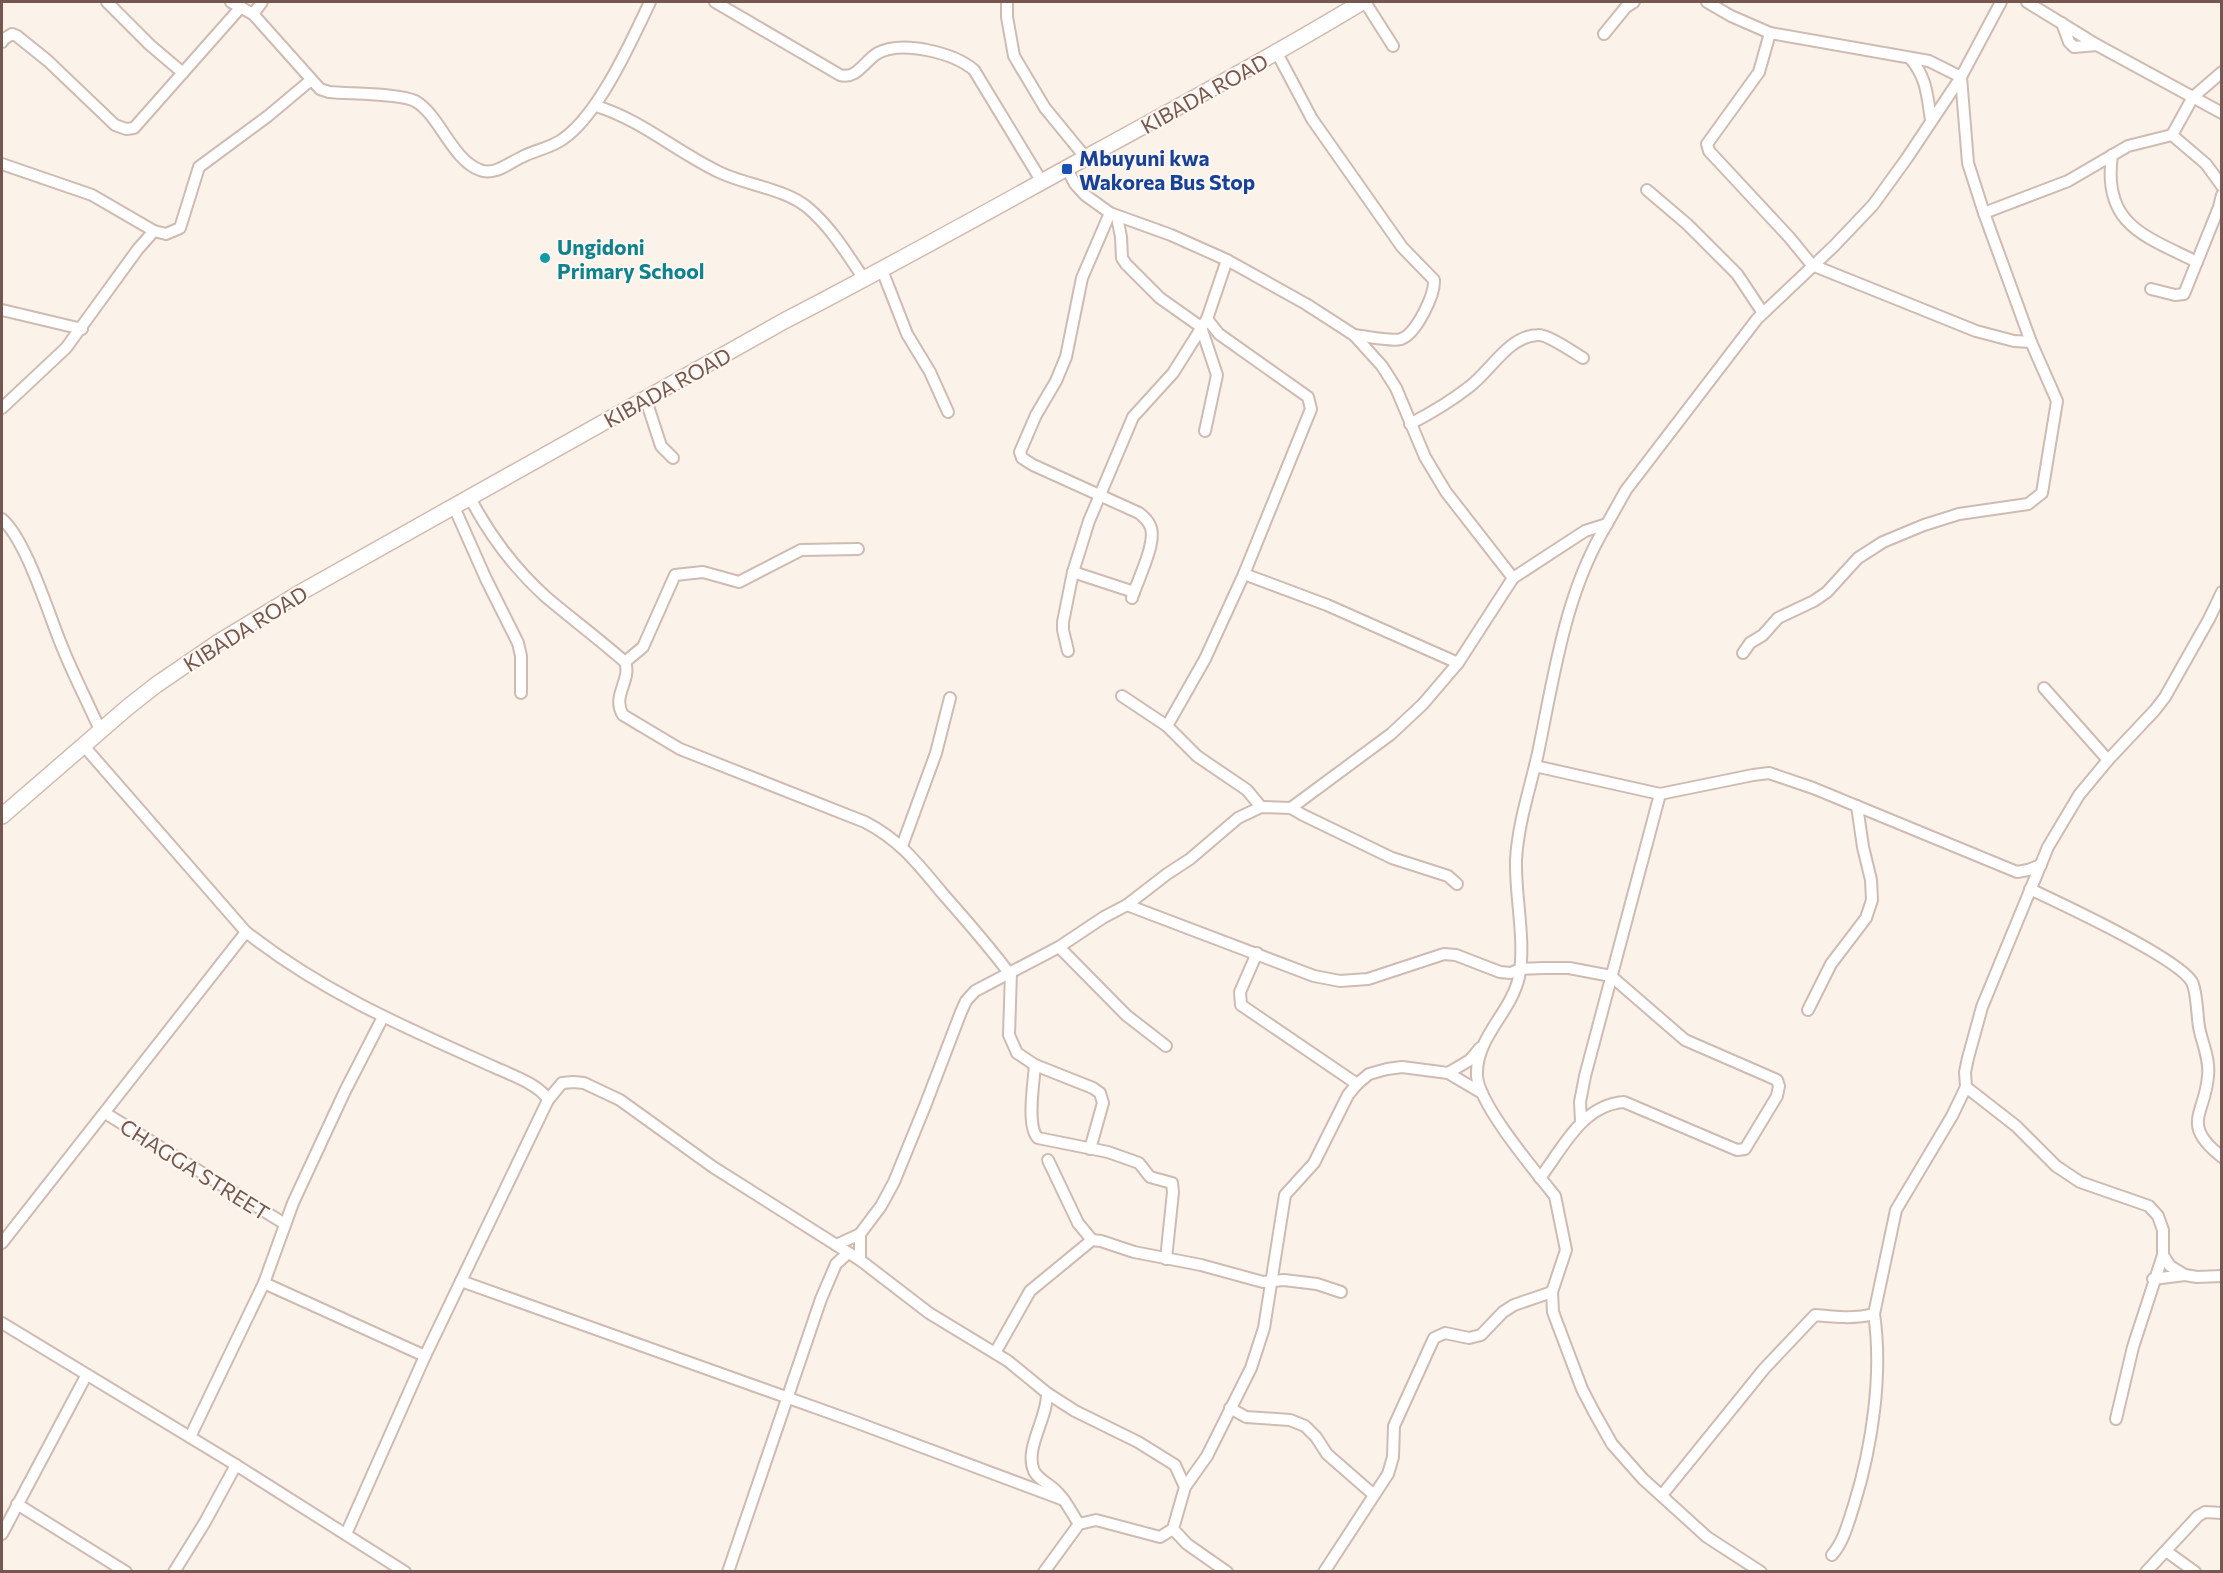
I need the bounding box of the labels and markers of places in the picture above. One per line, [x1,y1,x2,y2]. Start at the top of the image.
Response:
place label: Mbuyuni kwa Wakorea Bus Stop [1079,145,1255,194]
marker: Mbuyuni kwa Wakorea Bus Stop [1060,162,1074,176]
place label: Ungidoni Primary School [557,234,704,283]
marker: Ungidoni Primary School [538,251,552,265]

